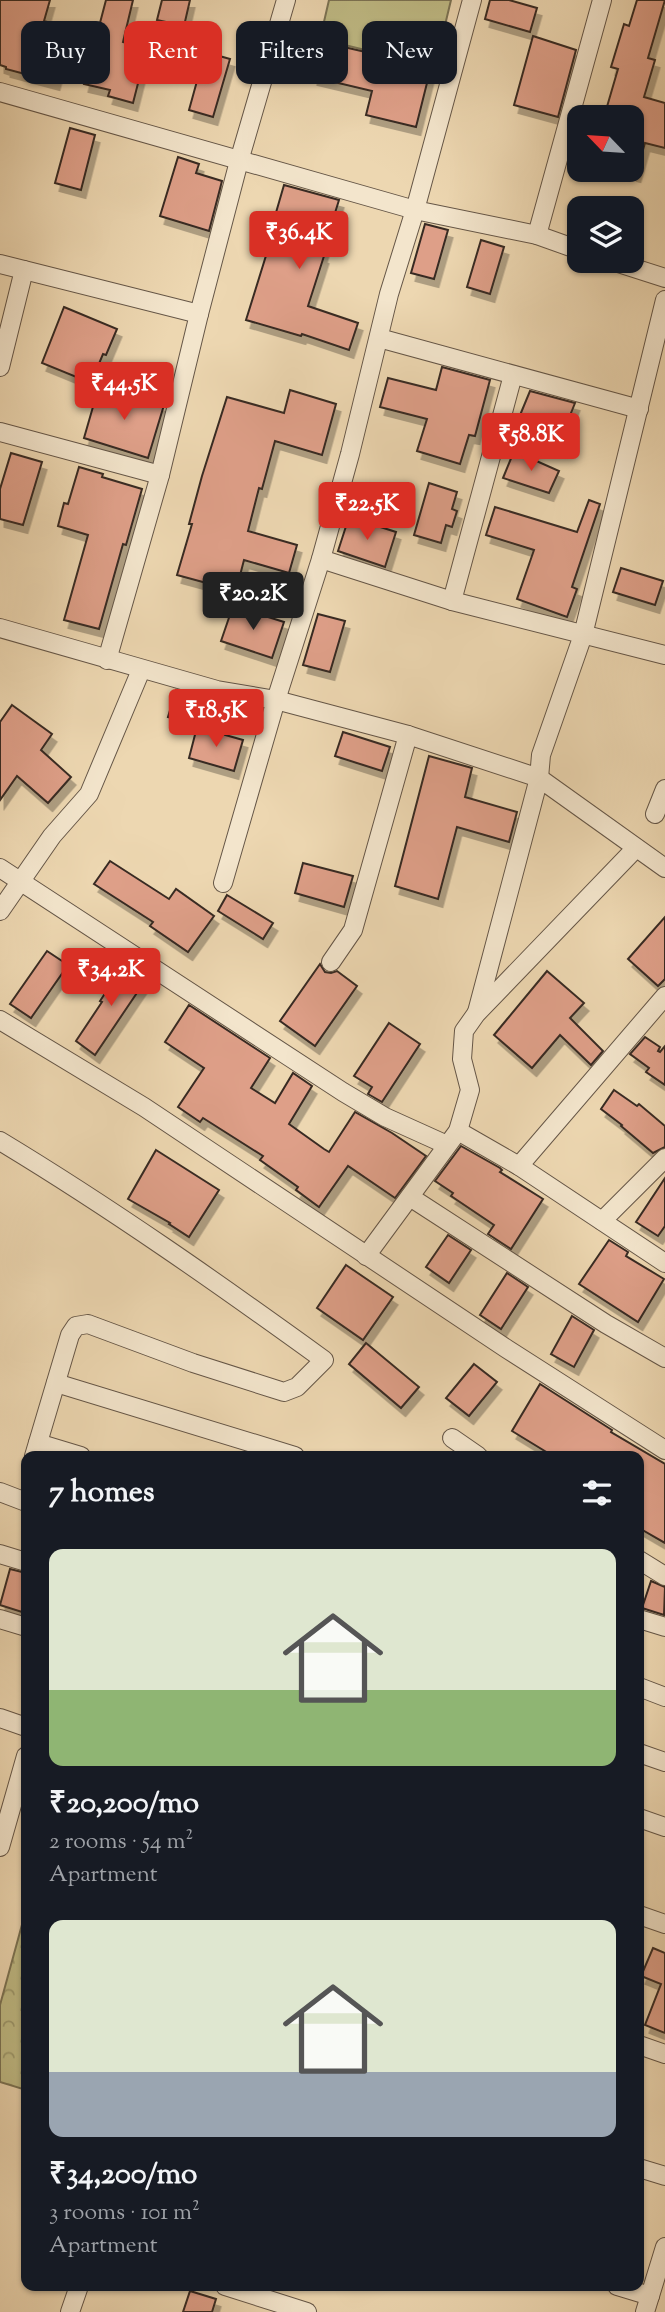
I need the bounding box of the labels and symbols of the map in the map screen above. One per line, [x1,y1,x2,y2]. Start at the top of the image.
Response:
north arrow [567,105,644,182]
pin: ₹36.4K [242,212,356,271]
pin: ₹44.5K [67,362,181,422]
pin: ₹58.8K [474,414,588,473]
pin: ₹22.5K [310,482,424,542]
pin: ₹20.2K [196,572,310,632]
pin: ₹18.5K [159,690,273,749]
pin: ₹34.2K [54,948,168,1008]

